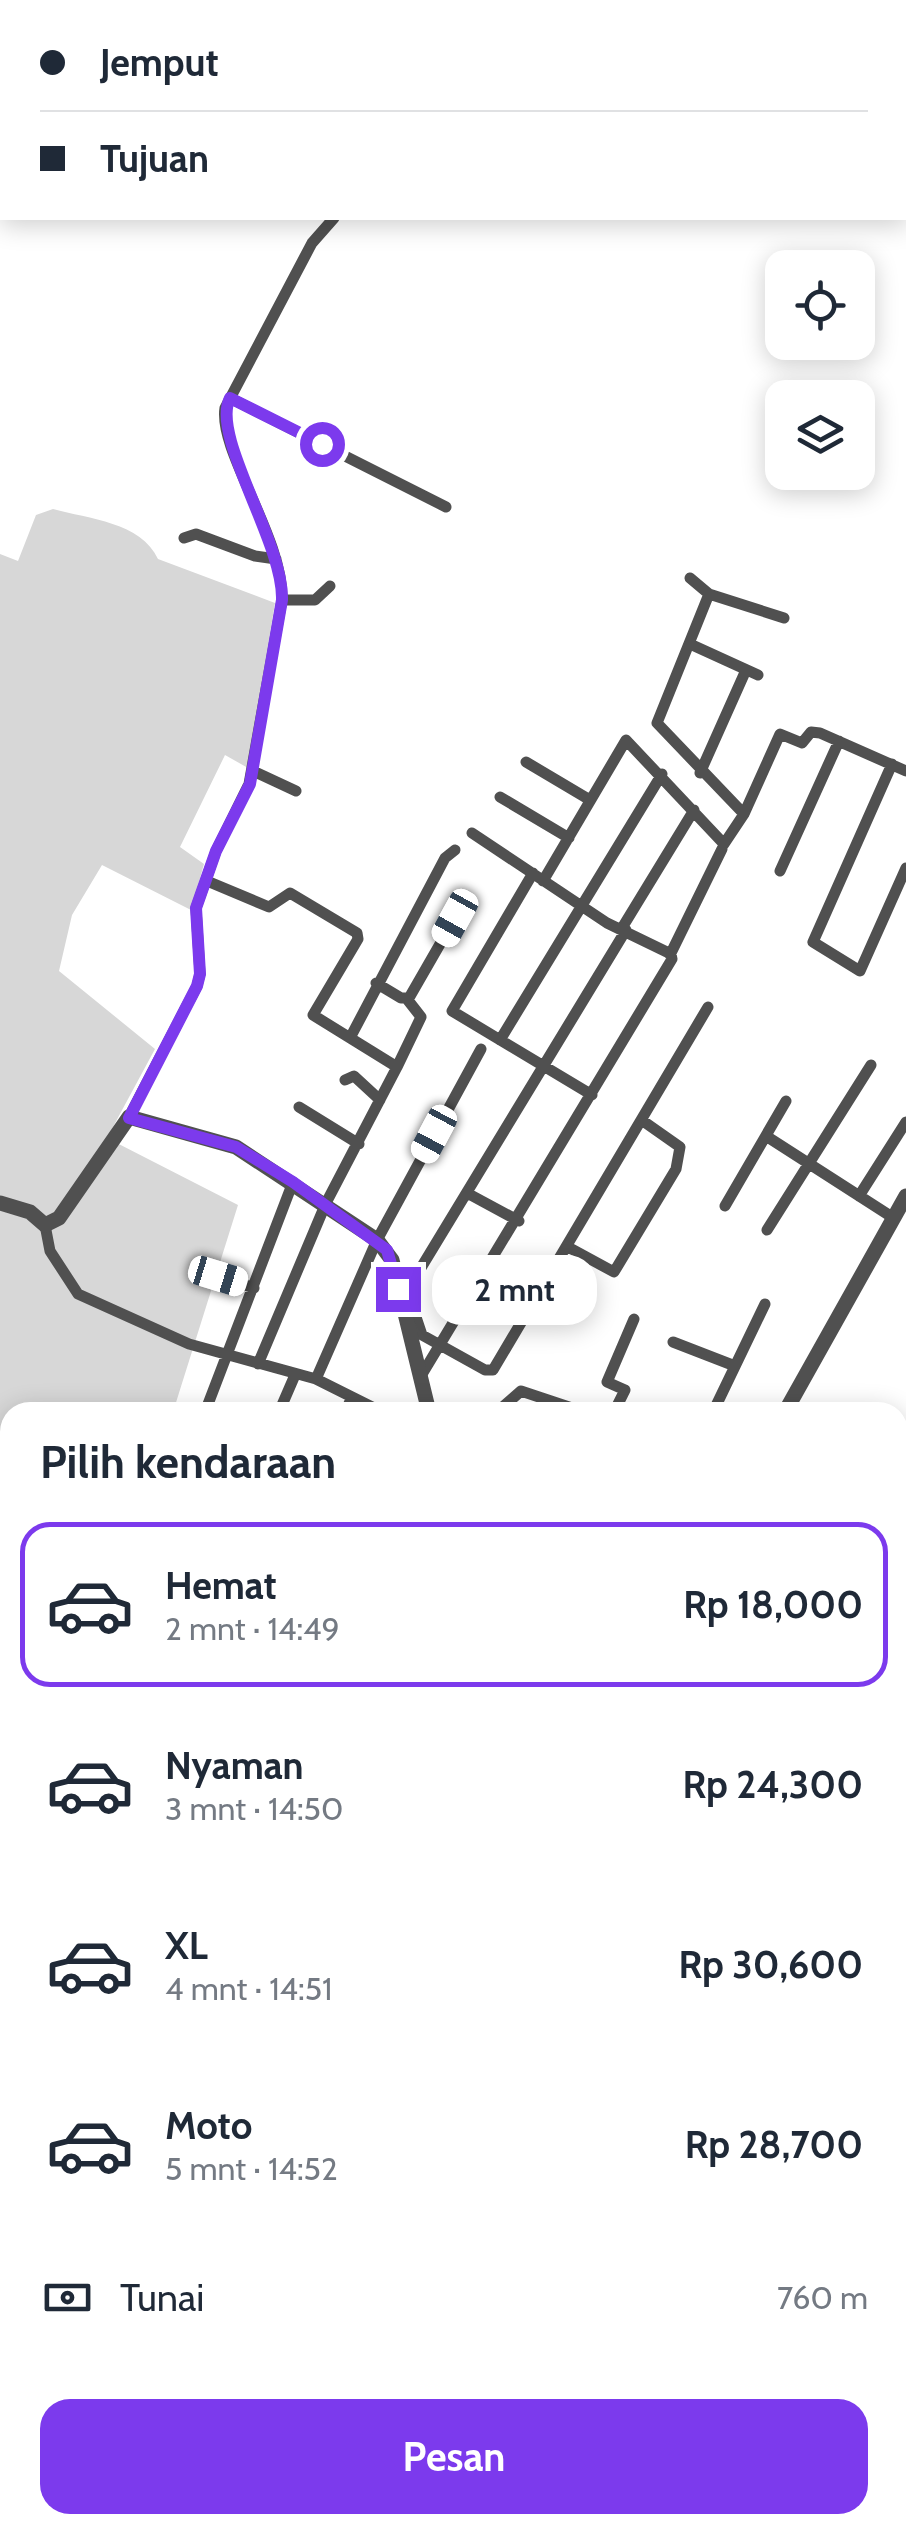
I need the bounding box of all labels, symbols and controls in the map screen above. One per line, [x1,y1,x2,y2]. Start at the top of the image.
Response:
text: Jemput [100,39,219,86]
text: Tujuan [100,135,209,182]
map controls [765,250,875,490]
button: locate [765,250,875,360]
button: layers [765,380,875,490]
route start [300,422,345,467]
car [427,884,483,952]
car [407,1100,461,1168]
car [185,1253,251,1299]
callout: 2 mnt [433,1254,598,1324]
route end [376,1267,421,1312]
text: 2 mnt [474,1270,555,1309]
text: Pilih kendaraan [40,1435,336,1489]
icon: car [45,1560,135,1650]
text: Hemat [165,1562,277,1609]
text: Rp 18,000 [683,1581,863,1628]
text: 2 mnt · 14:49 [165,1609,340,1648]
icon: car [45,1740,135,1830]
text: Nyaman [165,1742,304,1789]
text: Rp 24,300 [683,1761,863,1808]
text: 3 mnt · 14:50 [165,1789,343,1828]
icon: car [45,1920,135,2010]
text: XL [165,1922,208,1969]
text: Rp 30,600 [679,1941,863,1988]
text: 4 mnt · 14:51 [165,1969,333,2008]
icon: car [45,2100,135,2190]
text: Moto [165,2102,252,2149]
text: Rp 28,700 [685,2121,863,2168]
text: 5 mnt · 14:52 [165,2149,338,2188]
icon: cash [40,2270,95,2325]
text: Tunai [120,2274,204,2321]
text: 760 m [777,2278,868,2317]
button: Pesan [40,2399,868,2514]

